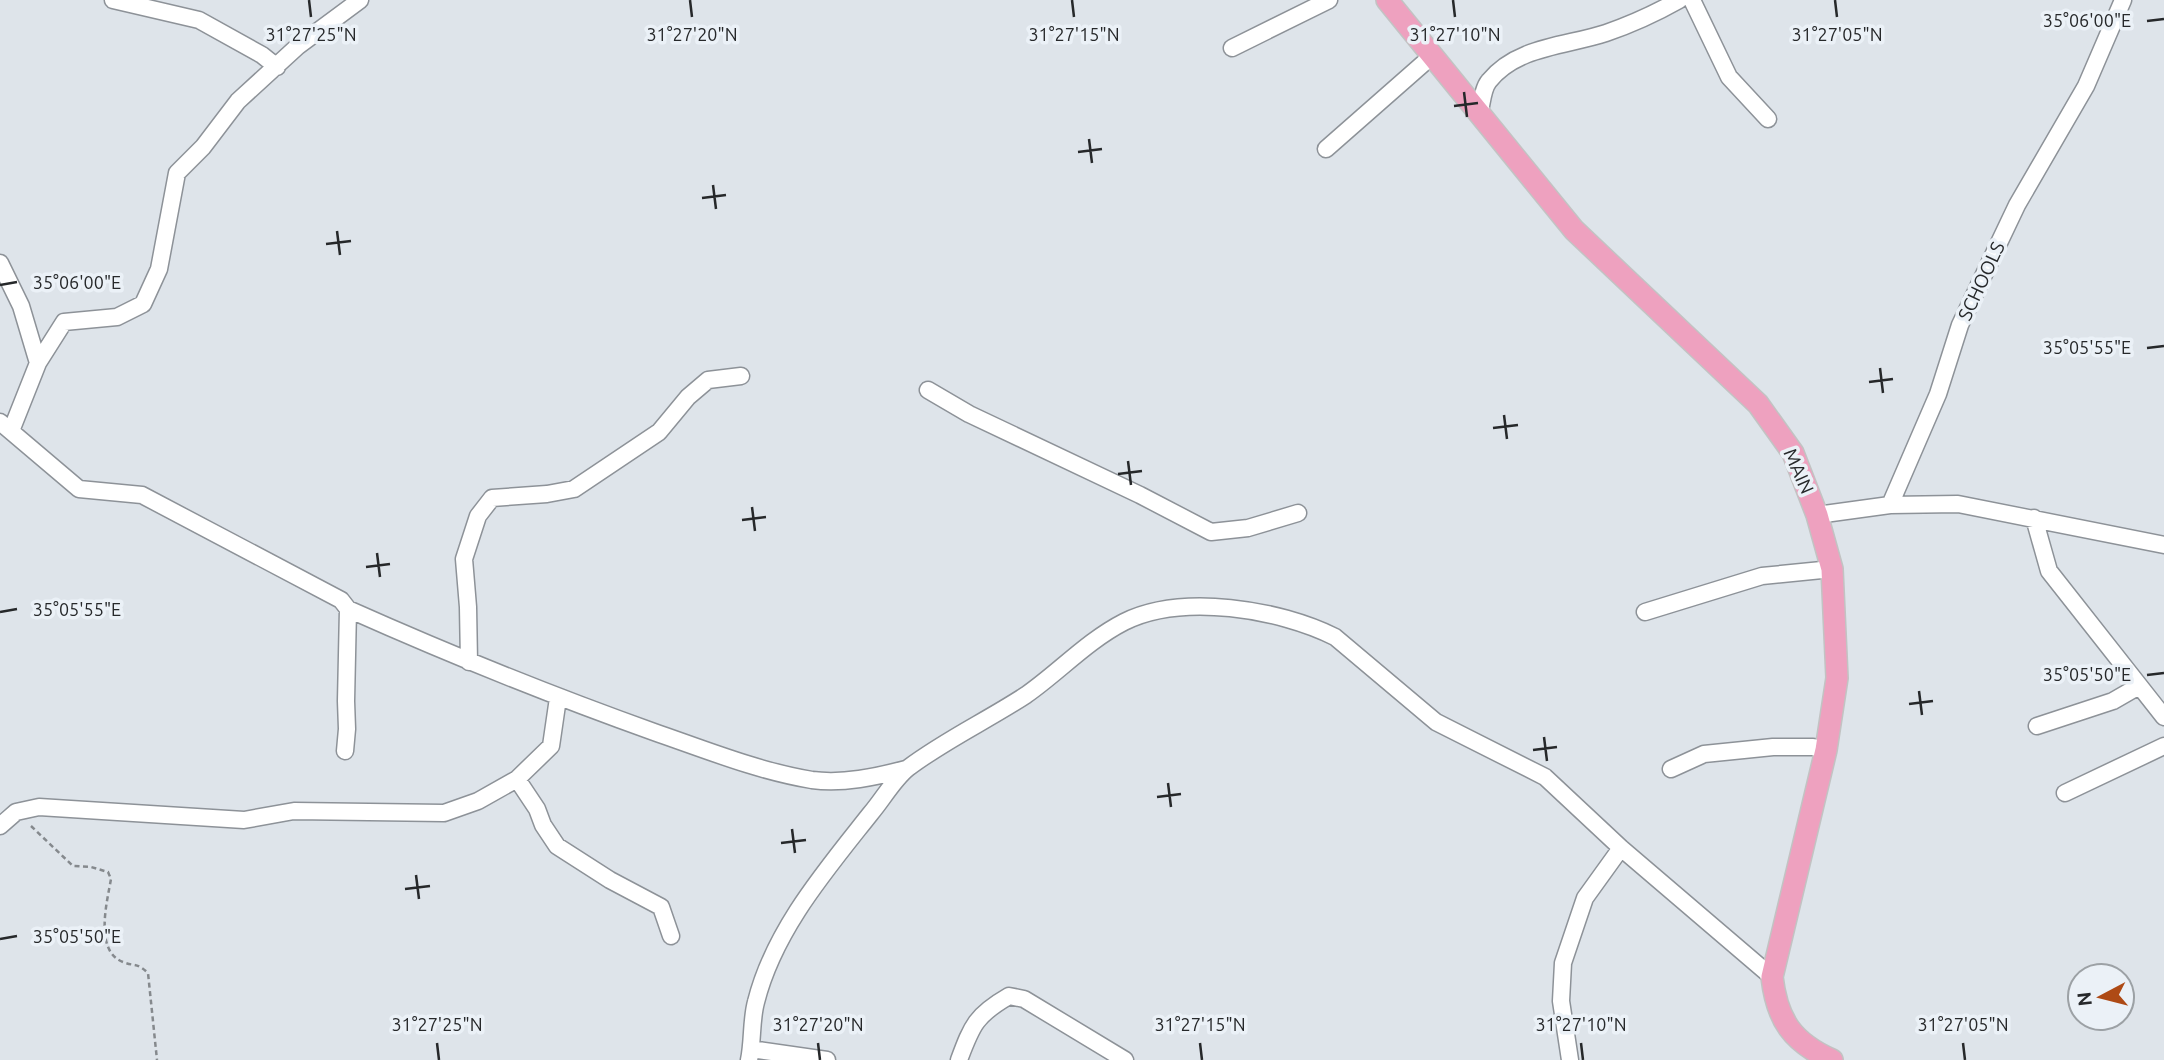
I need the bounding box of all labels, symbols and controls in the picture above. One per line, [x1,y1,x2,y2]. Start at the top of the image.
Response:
text: 35°06'00"E [2043,10,2131,30]
text: 31°27'25"N [265,24,357,44]
text: 31°27'20"N [646,24,738,44]
text: 31°27'15"N [1028,24,1120,44]
text: 31°27'10"N [1409,24,1501,44]
text: 31°27'05"N [1791,24,1883,44]
street label: SCHOOLS [1953,238,2009,324]
text: 35°06'00"E [33,272,121,292]
text: 35°05'55"E [2043,337,2131,357]
street label: MAIN [1779,445,1819,497]
text: 35°05'55"E [33,599,121,619]
text: 35°05'50"E [2043,664,2131,684]
text: 35°05'50"E [33,926,121,946]
north arrow [2066,962,2136,1032]
text: N [2072,991,2096,1007]
text: 31°27'25"N [391,1014,483,1034]
text: 31°27'20"N [772,1014,864,1034]
text: 31°27'15"N [1154,1014,1246,1034]
text: 31°27'10"N [1535,1014,1627,1034]
text: 31°27'05"N [1917,1014,2009,1034]

